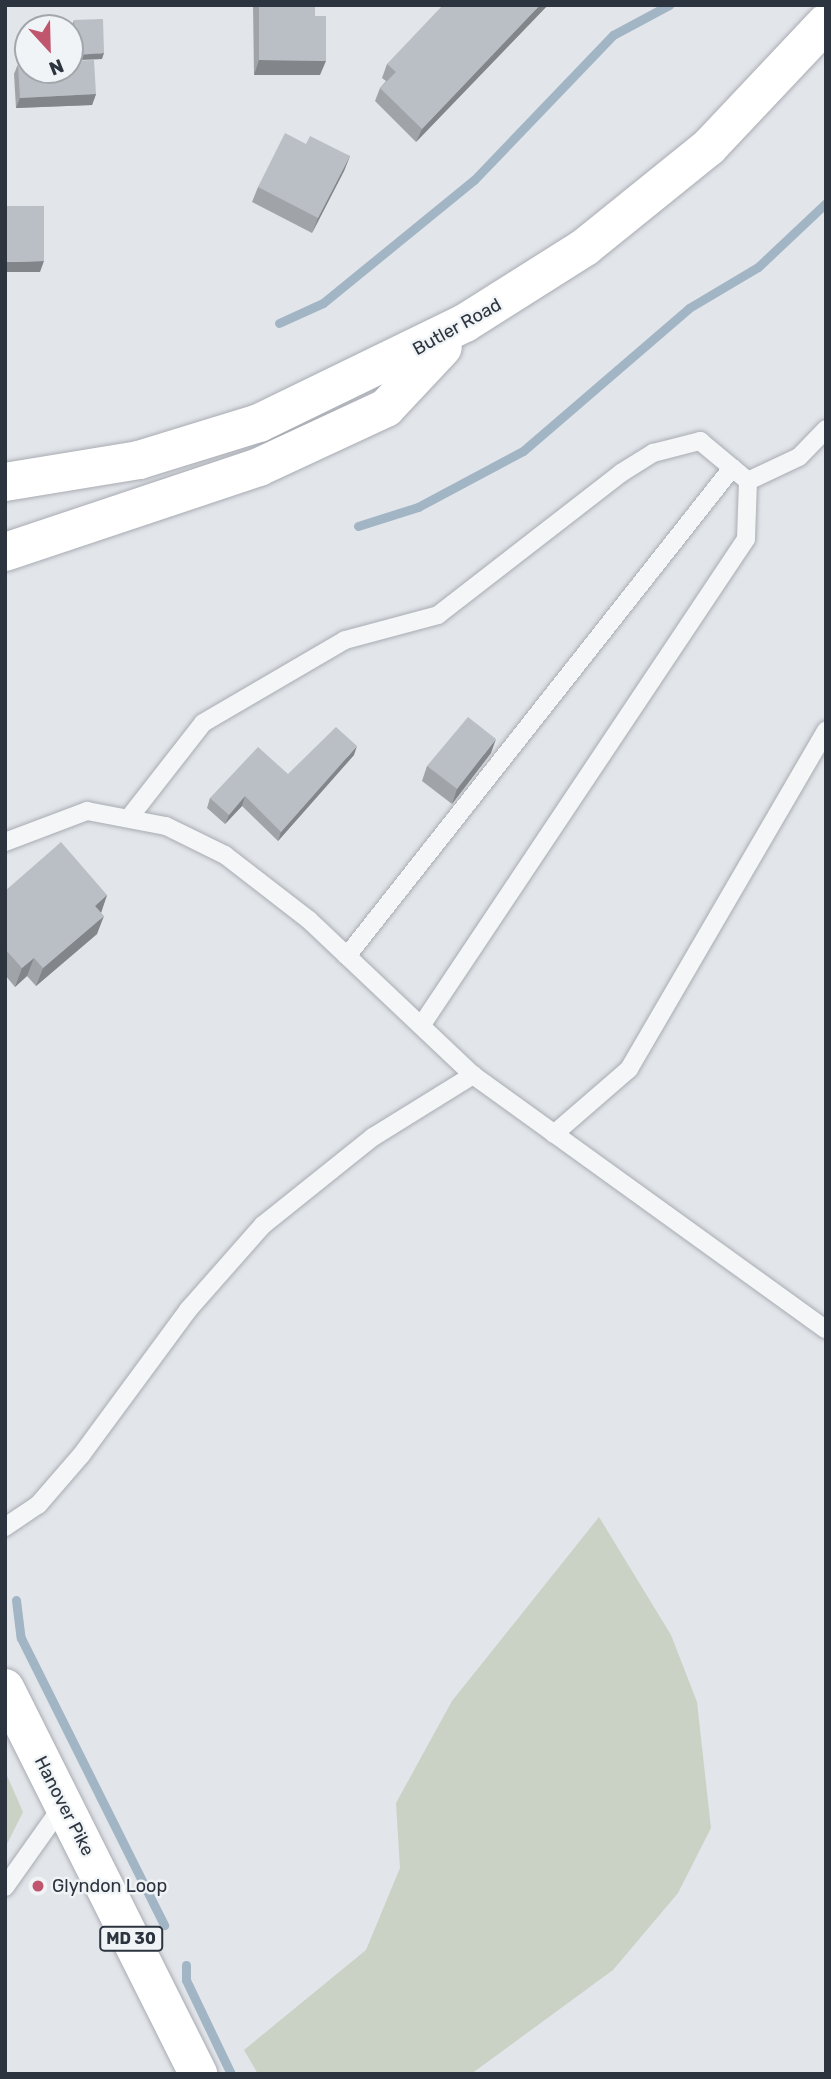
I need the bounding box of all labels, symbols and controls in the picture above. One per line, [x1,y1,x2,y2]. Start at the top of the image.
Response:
north arrow [14,14,84,84]
text: N [46,54,67,80]
street label: Butler Road [409,294,505,360]
street label: Hanover Pike [30,1752,98,1860]
place label: Glyndon Loop [52,1875,167,1897]
marker: Glyndon Loop [30,1878,46,1894]
road number: MD 30 [98,1926,164,1952]

